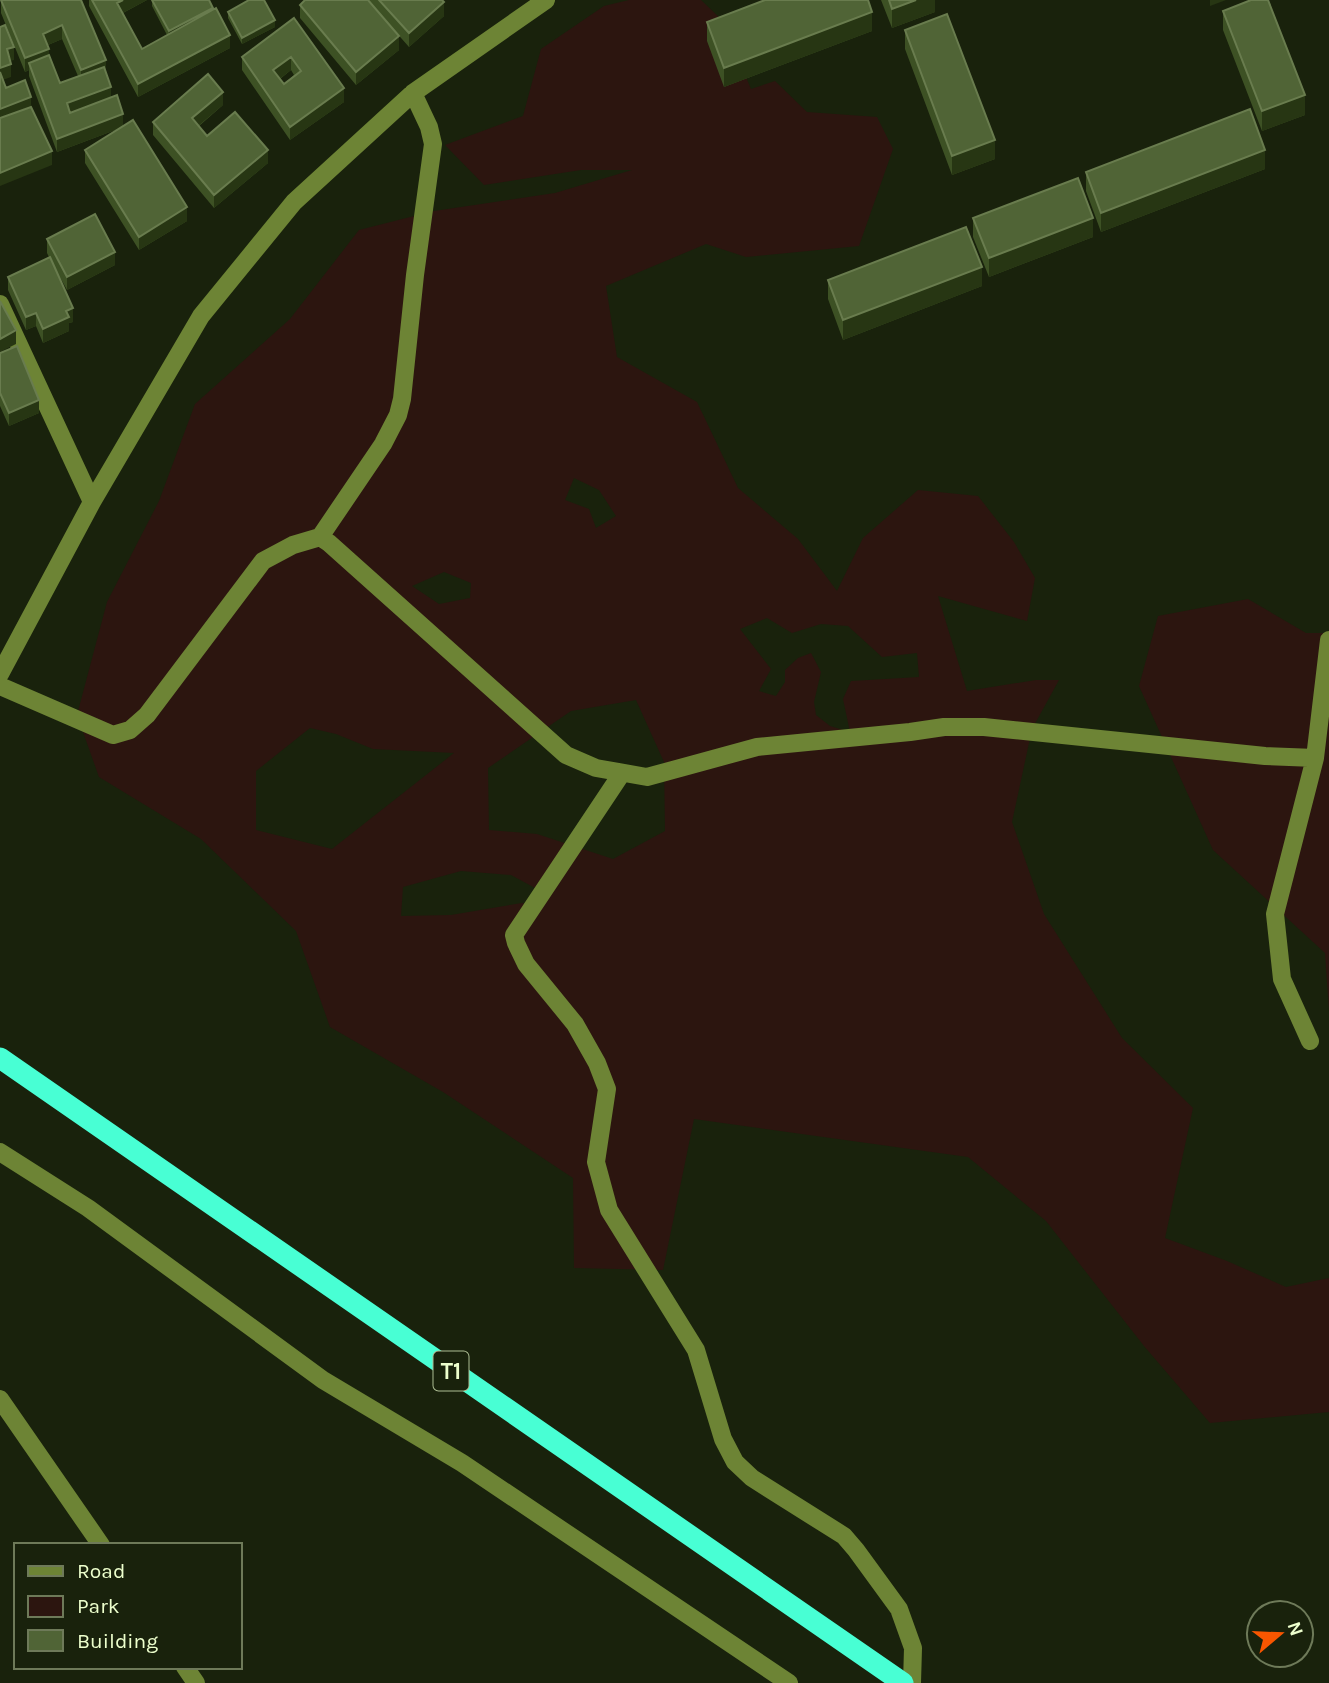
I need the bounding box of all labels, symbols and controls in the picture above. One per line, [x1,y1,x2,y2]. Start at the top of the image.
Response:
road number: T1 [434,1352,468,1390]
legend [14,1543,242,1669]
text: Road [77,1559,125,1583]
text: Park [77,1594,120,1618]
north arrow [1245,1599,1315,1669]
text: N [1283,1619,1308,1639]
text: Building [77,1629,158,1653]

